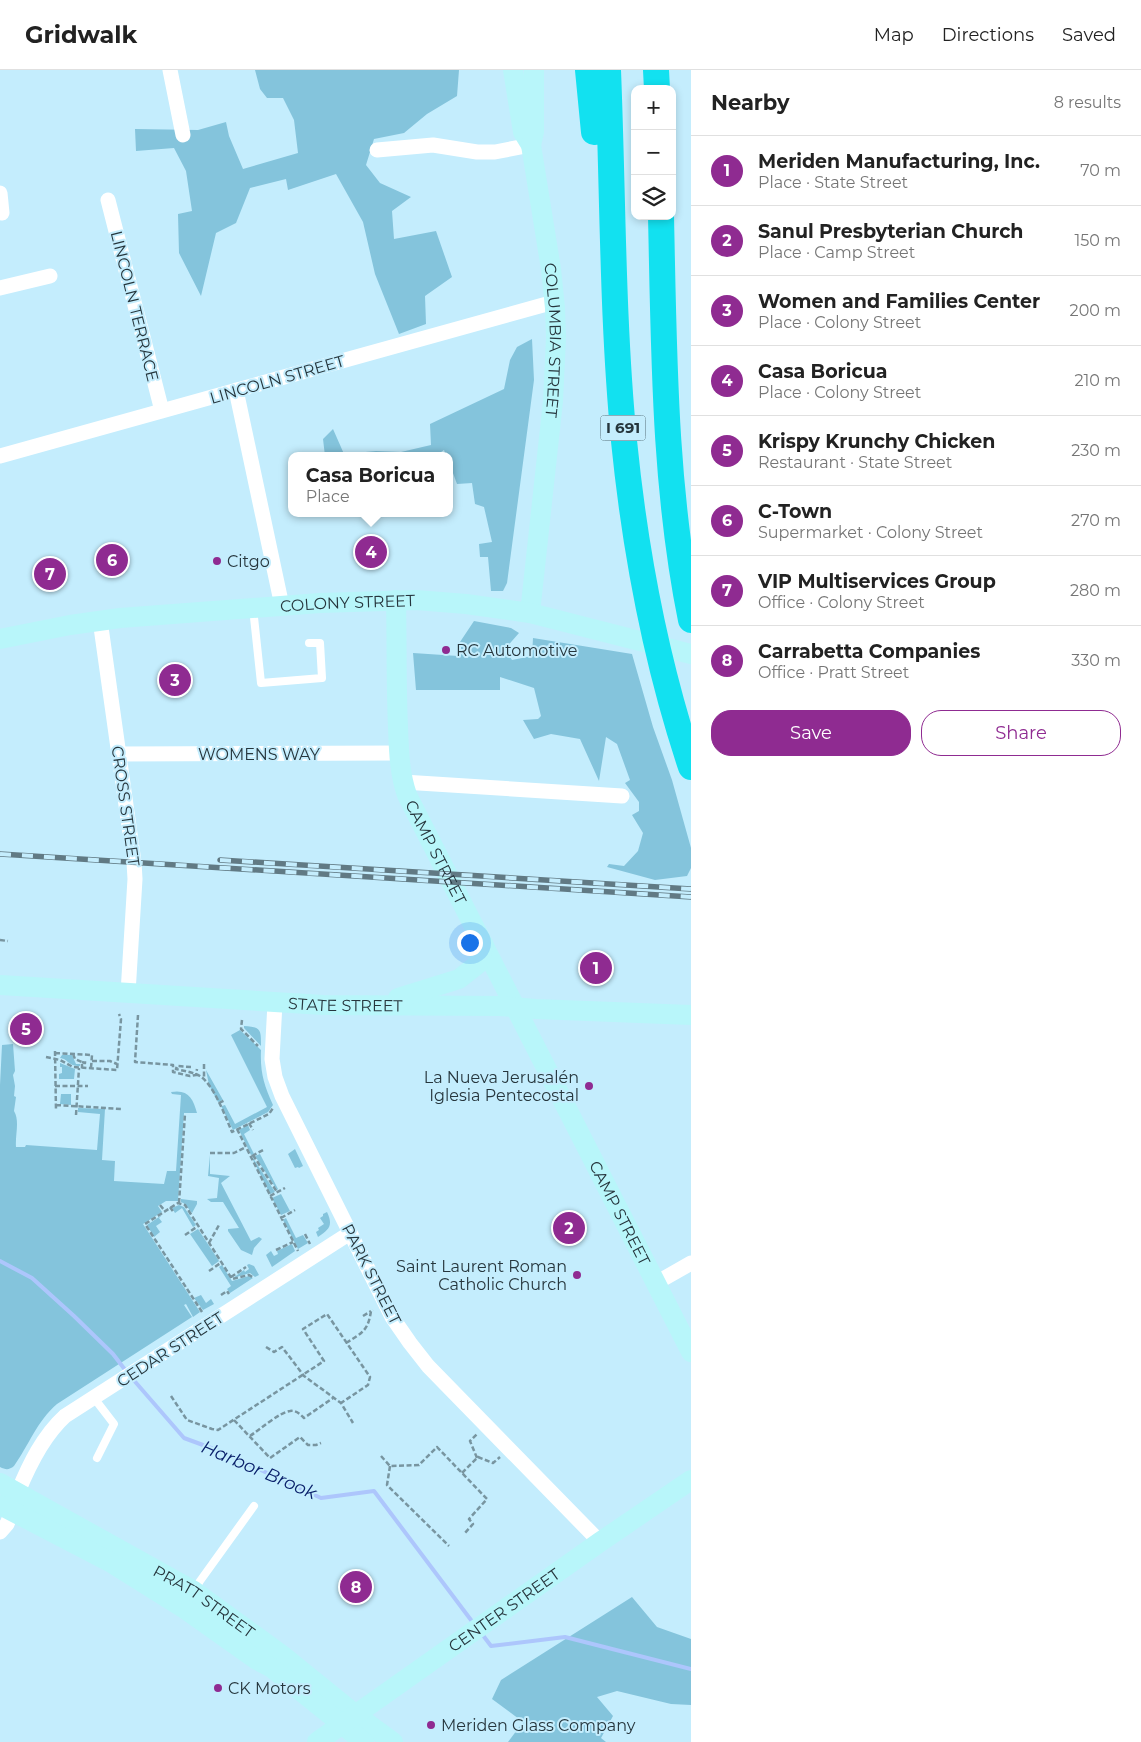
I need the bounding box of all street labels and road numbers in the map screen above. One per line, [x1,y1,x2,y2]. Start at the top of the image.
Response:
street label: LINCOLN TERRACE [107,229,162,383]
street label: COLUMBIA STREET [540,261,565,419]
street label: LINCOLN STREET [208,351,347,408]
road number: I 691 [600,416,646,440]
street label: COLONY STREET [279,591,416,616]
street label: CROSS STREET [108,745,143,868]
street label: WOMENS WAY [198,745,321,764]
street label: CAMP STREET [401,797,471,908]
street label: STATE STREET [288,994,403,1015]
street label: CAMP STREET [585,1158,655,1269]
street label: PARK STREET [338,1221,405,1328]
street label: CEDAR STREET [113,1307,228,1391]
street label: PRATT STREET [150,1561,259,1642]
street label: CENTER STREET [445,1564,564,1656]

